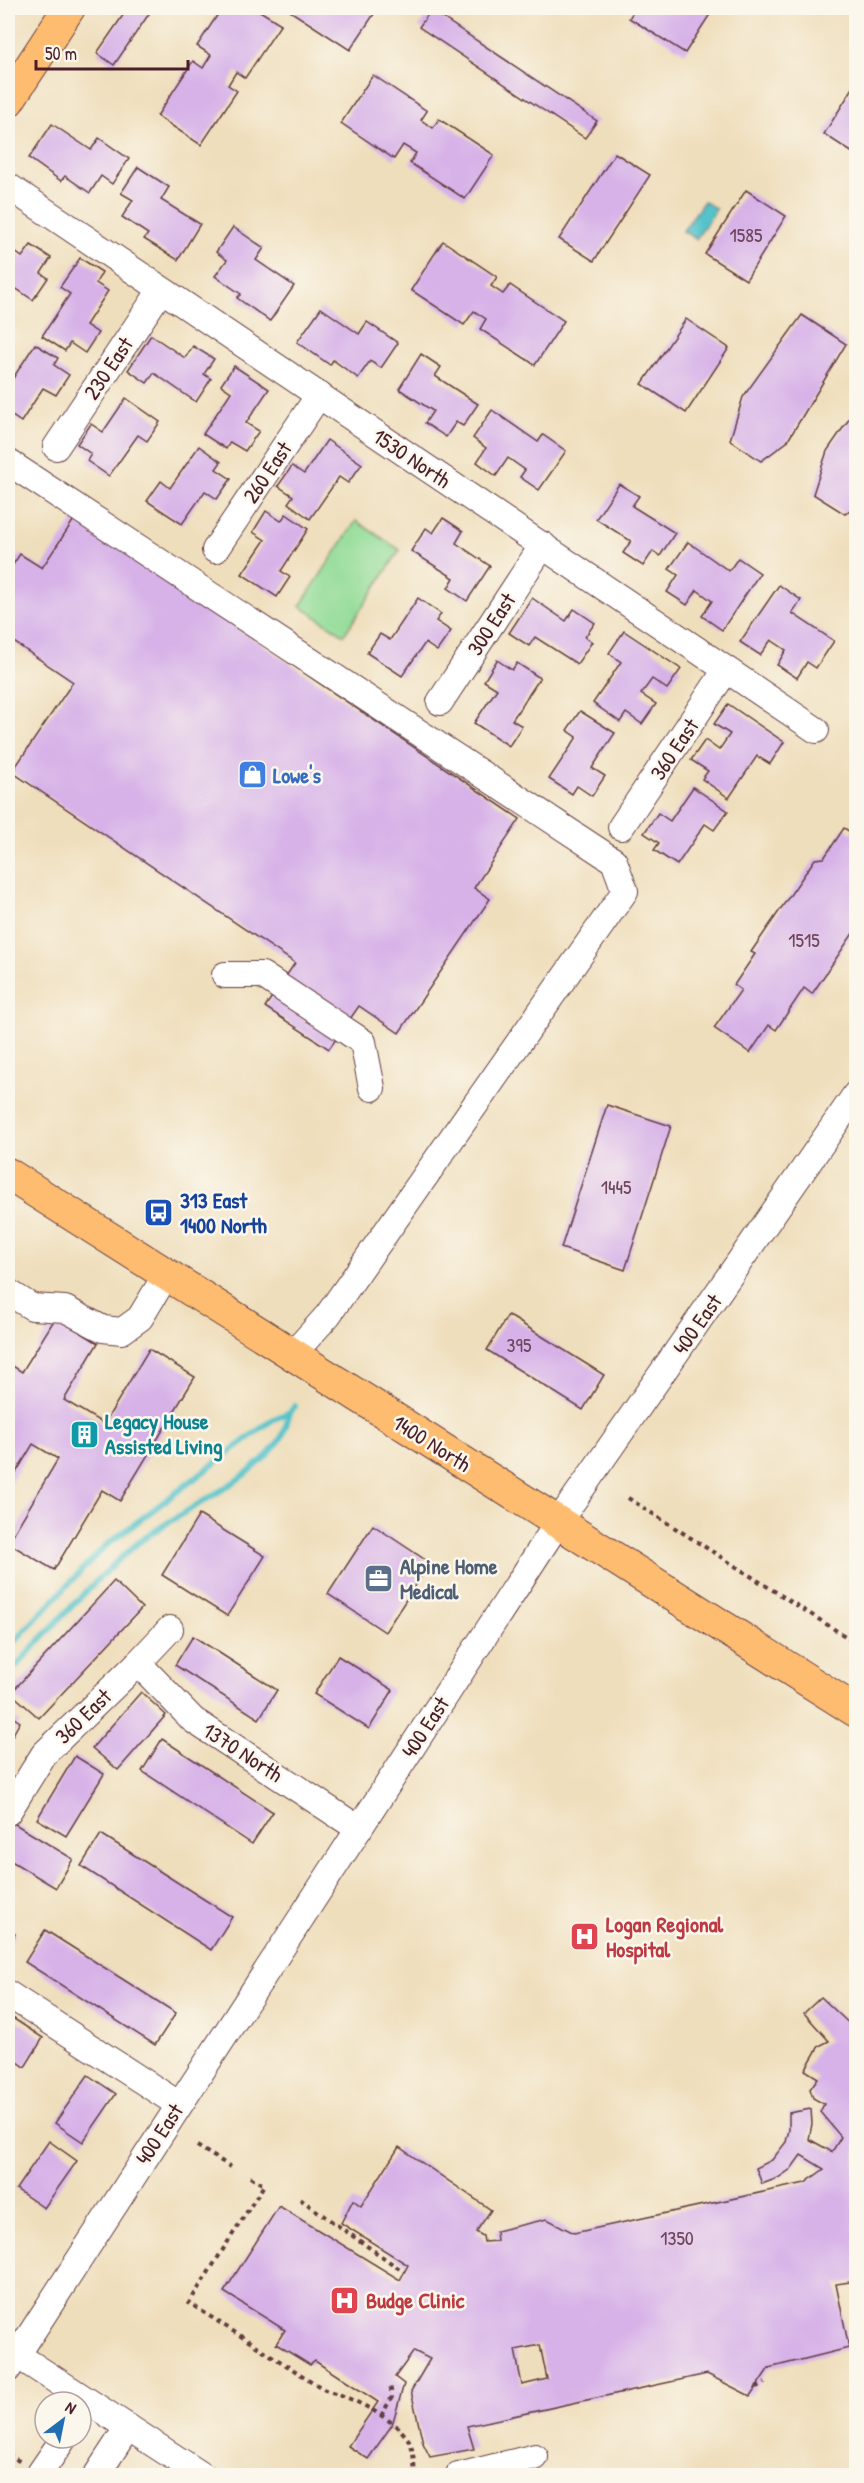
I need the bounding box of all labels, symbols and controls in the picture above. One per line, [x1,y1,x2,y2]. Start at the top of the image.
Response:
scale bar [36,33,188,71]
text: 50 m [45,41,77,66]
house number: 1585 [730,221,763,248]
street label: 230 East [76,330,140,405]
street label: 1530 North [367,421,457,495]
street label: 260 East [235,435,299,509]
street label: 300 East [460,587,523,661]
street label: 360 East [643,712,706,786]
shop icon: Lowe's [236,759,268,791]
place label: Lowe's [273,760,322,790]
house number: 1515 [788,926,820,953]
house number: 1445 [601,1173,632,1200]
place label: 313 East 1400 North [180,1185,268,1240]
bus stop icon: 313 East 1400 North [143,1197,175,1229]
street label: 400 East [665,1287,729,1360]
house number: 395 [507,1331,532,1358]
place label: Legacy House Assisted Living [105,1406,223,1462]
street label: 1400 North [387,1407,477,1479]
building icon: Legacy House Assisted Living [68,1418,100,1450]
place label: Alpine Home Medical [400,1551,498,1606]
office icon: Alpine Home Medical [363,1563,395,1595]
street label: 360 East [48,1681,118,1750]
street label: 400 East [394,1690,456,1763]
street label: 1370 North [197,1715,289,1789]
place label: Logan Regional Hospital [606,1909,724,1965]
hospital icon: Logan Regional Hospital [569,1921,601,1953]
street label: 400 East [128,2097,190,2170]
house number: 1350 [660,2224,694,2251]
hospital icon: Budge Clinic [329,2284,361,2316]
place label: Budge Clinic [366,2285,465,2316]
north arrow [33,2390,93,2450]
text: N [62,2396,81,2419]

